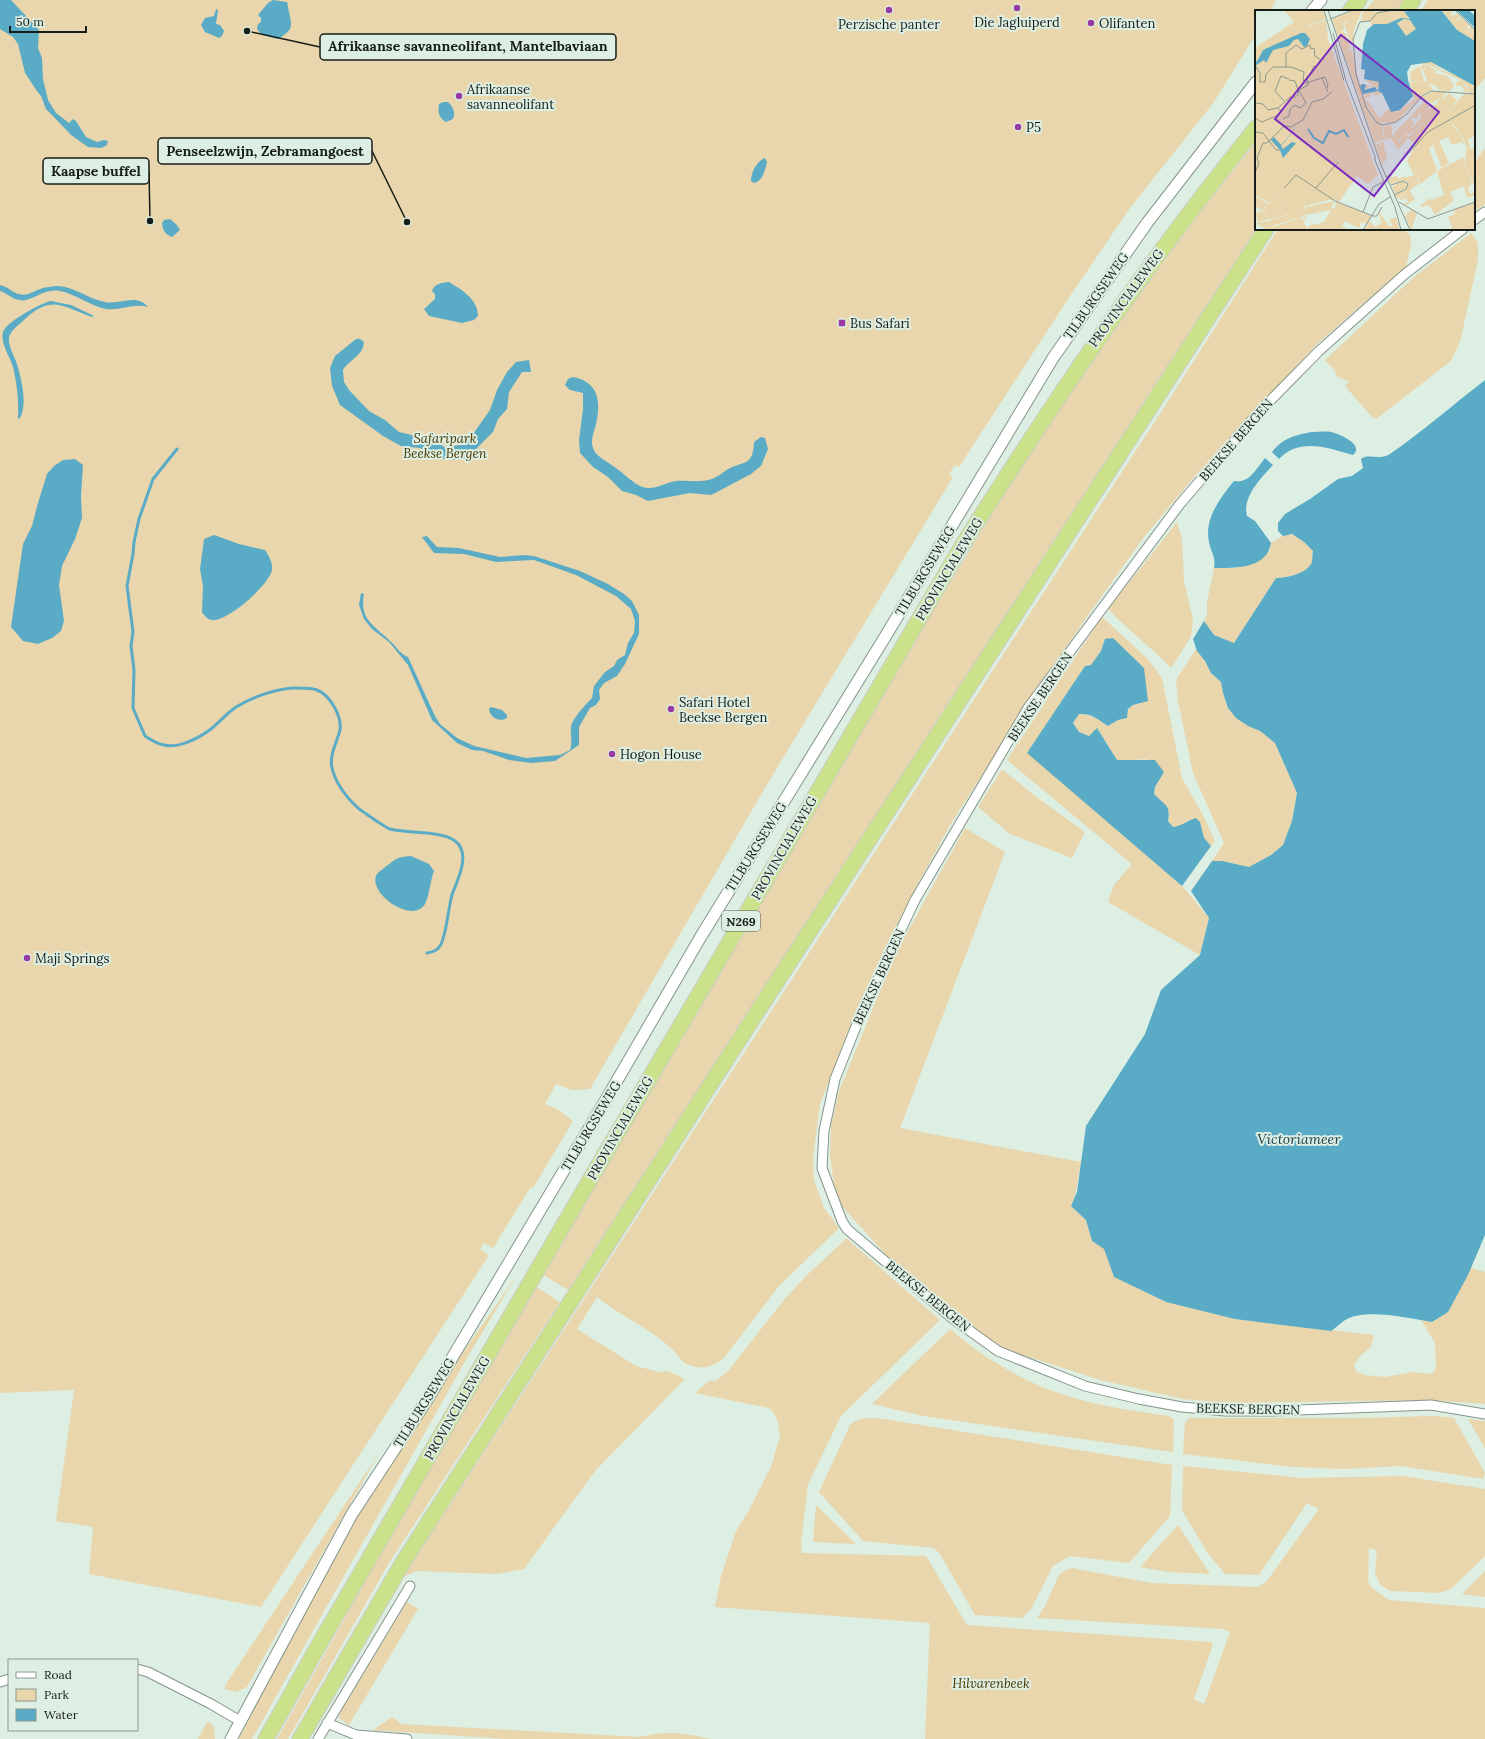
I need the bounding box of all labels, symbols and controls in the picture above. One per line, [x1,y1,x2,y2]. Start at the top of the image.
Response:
marker: Die Jagluiperd [1012,3,1022,13]
marker: Perzische panter [884,5,894,15]
scale bar [10,8,86,34]
inset map [1255,10,1475,230]
text: 50 m [16,14,44,29]
place label: Die Jagluiperd [974,14,1060,31]
place label: Olifanten [1099,15,1155,32]
place label: Perzische panter [838,16,940,33]
marker: Olifanten [1086,18,1096,28]
callout: Afrikaanse savanneolifant, Mantelbaviaan [320,34,616,60]
text: Afrikaanse savanneolifant, Mantelbaviaan [328,37,608,55]
place label: Afrikaanse savanneolifant [466,81,554,113]
marker: Afrikaanse savanneolifant [454,91,464,101]
place label: P5 [1026,119,1041,136]
marker: P5 [1013,122,1023,132]
callout: Penseelzwijn, Zebramangoest [158,138,372,164]
text: Penseelzwijn, Zebramangoest [166,142,364,160]
callout: Kaapse buffel [43,158,149,184]
text: Kaapse buffel [51,162,142,180]
street label: PROVINCIALEWEG [1085,246,1167,350]
street label: TILBURGSEWEG [1060,249,1132,343]
place label: Bus Safari [850,315,910,332]
marker: Bus Safari [837,318,847,328]
street label: BEEKSE BERGEN [1195,395,1277,485]
park label: Safaripark Beekse Bergen [403,430,487,462]
street label: PROVINCIALEWEG [912,514,986,623]
street label: TILBURGSEWEG [891,523,959,619]
street label: BEEKSE BERGEN [1004,649,1076,745]
place label: Safari Hotel Beekse Bergen [679,694,767,726]
marker: Safari Hotel Beekse Bergen [666,704,676,714]
place label: Hogon House [620,746,702,763]
marker: Hogon House [607,749,617,759]
street label: PROVINCIALEWEG [747,793,821,903]
street label: TILBURGSEWEG [722,799,790,895]
road number: N269 [722,911,760,931]
street label: BEEKSE BERGEN [849,926,909,1028]
place label: Maji Springs [35,950,110,967]
marker: Maji Springs [22,953,32,963]
street label: PROVINCIALEWEG [583,1073,657,1183]
street label: TILBURGSEWEG [557,1078,625,1174]
water label: Victoriameer [1257,1130,1341,1148]
street label: BEEKSE BERGEN [882,1257,974,1335]
street label: PROVINCIALEWEG [420,1353,494,1463]
street label: TILBURGSEWEG [390,1355,458,1451]
street label: BEEKSE BERGEN [1196,1400,1300,1418]
legend [8,1659,138,1731]
text: Road [44,1667,72,1682]
park label: Hilvarenbeek [952,1675,1030,1692]
text: Park [44,1687,70,1702]
text: Water [44,1707,79,1722]

